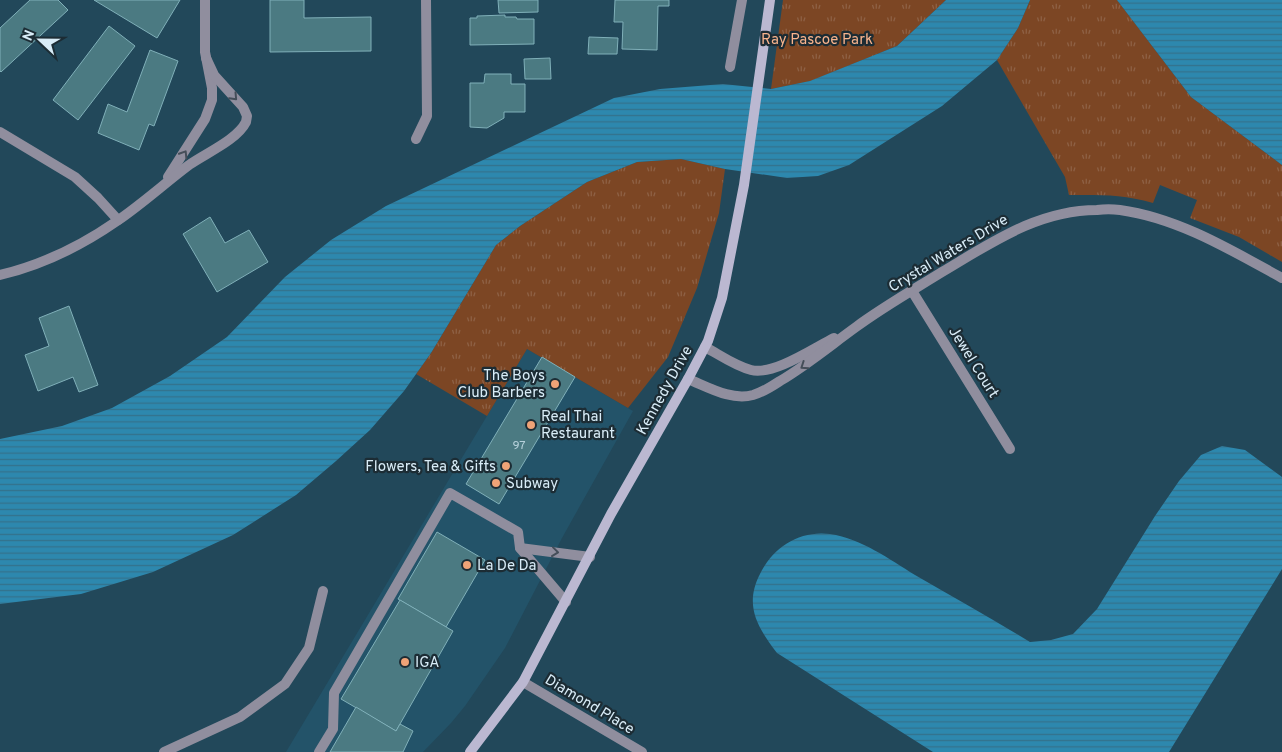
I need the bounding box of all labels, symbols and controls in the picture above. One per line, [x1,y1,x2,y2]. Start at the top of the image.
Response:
north arrow [15,15,65,65]
text: N [20,28,39,44]
park label: Ray Pascoe Park [761,31,873,50]
one-way arrow [228,91,237,100]
one-way arrow [177,151,187,160]
street label: Crystal Waters Drive [886,211,1012,297]
street label: Jewel Court [943,324,1002,402]
street label: Kennedy Drive [633,343,698,439]
one-way arrow [801,360,810,369]
place label: The Boys Club Barbers [458,367,545,403]
marker: The Boys Club Barbers [549,378,561,390]
place label: Real Thai Restaurant [541,408,615,444]
marker: Real Thai Restaurant [525,419,537,431]
house number: 97 [512,438,526,454]
place label: Flowers, Tea & Gifts [365,458,496,477]
marker: Flowers, Tea & Gifts [500,460,512,472]
place label: Subway [506,475,558,494]
marker: Subway [490,477,502,489]
one-way arrow [551,546,559,557]
place label: La De Da [477,557,536,576]
marker: La De Da [461,559,473,571]
place label: IGA [415,654,439,673]
marker: IGA [399,656,411,668]
street label: Diamond Place [541,671,637,739]

